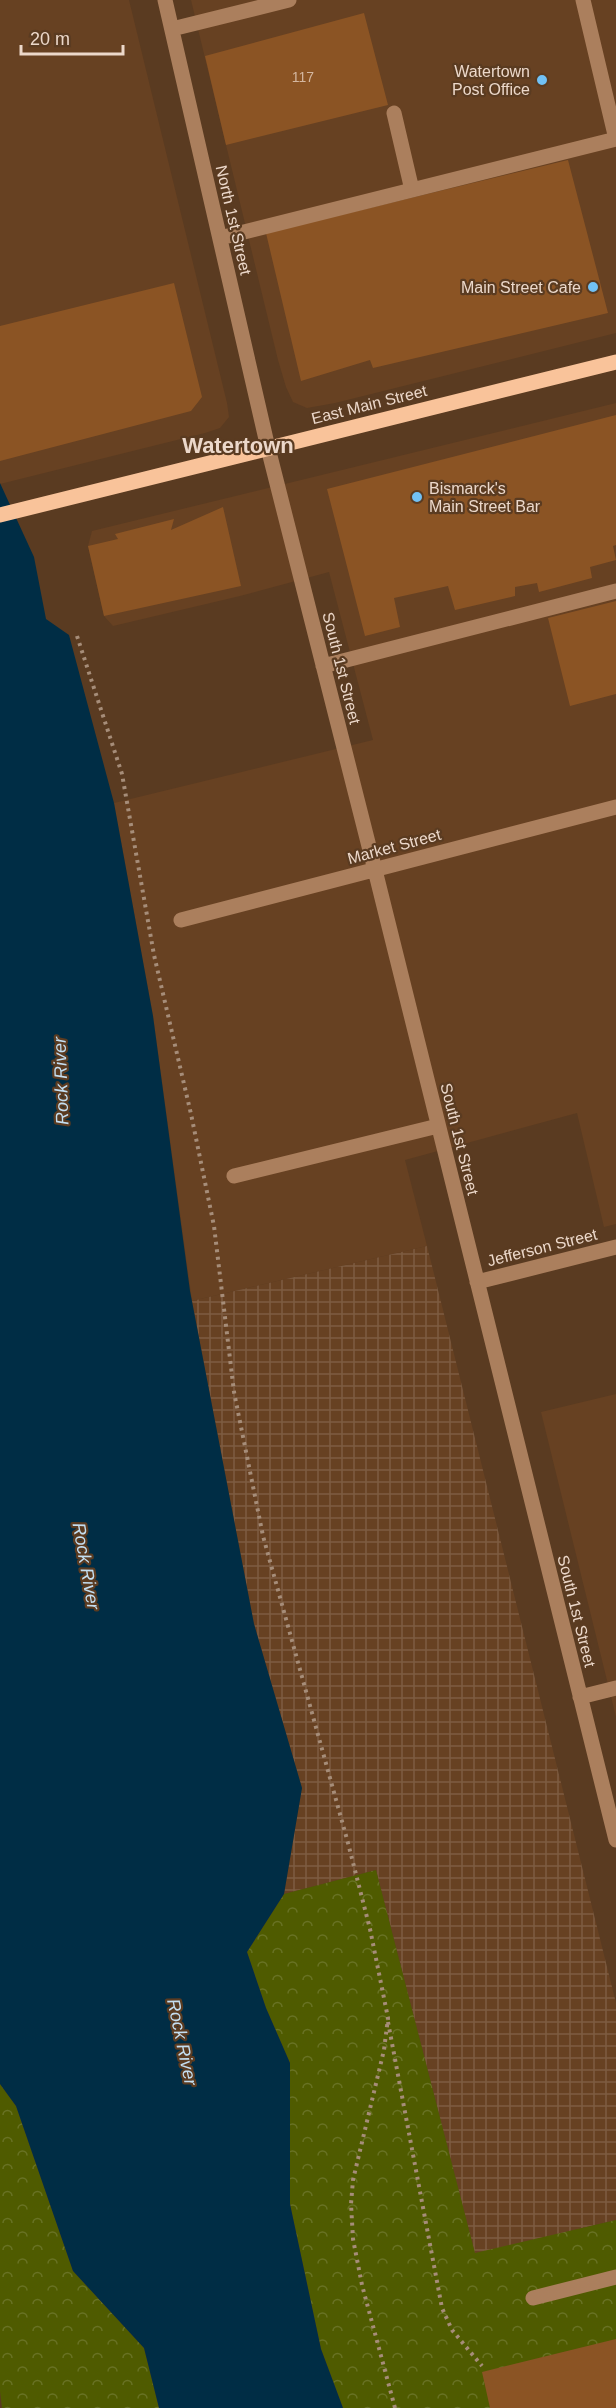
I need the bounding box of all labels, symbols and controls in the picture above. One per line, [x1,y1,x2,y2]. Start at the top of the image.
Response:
scale bar [21,18,123,56]
text: 20 m [30,29,70,49]
place label: Watertown Post Office [452,63,530,98]
house number: 117 [292,69,314,85]
marker: Watertown Post Office [535,73,549,87]
street label: North 1st Street [213,164,255,277]
place label: Main Street Cafe [461,279,581,296]
marker: Main Street Cafe [586,280,600,294]
street label: East Main Street [310,382,429,427]
district label: Watertown [182,433,294,458]
place label: Bismarck's Main Street Bar [429,480,541,515]
marker: Bismarck's Main Street Bar [410,490,424,504]
street label: South 1st Street [319,610,364,726]
street label: Market Street [346,826,443,867]
water label: Rock River [49,1036,73,1125]
street label: South 1st Street [437,1081,482,1197]
street label: Jefferson Street [485,1225,599,1269]
water label: Rock River [69,1521,104,1612]
street label: South 1st Street [554,1553,599,1669]
water label: Rock River [163,1997,201,2088]

